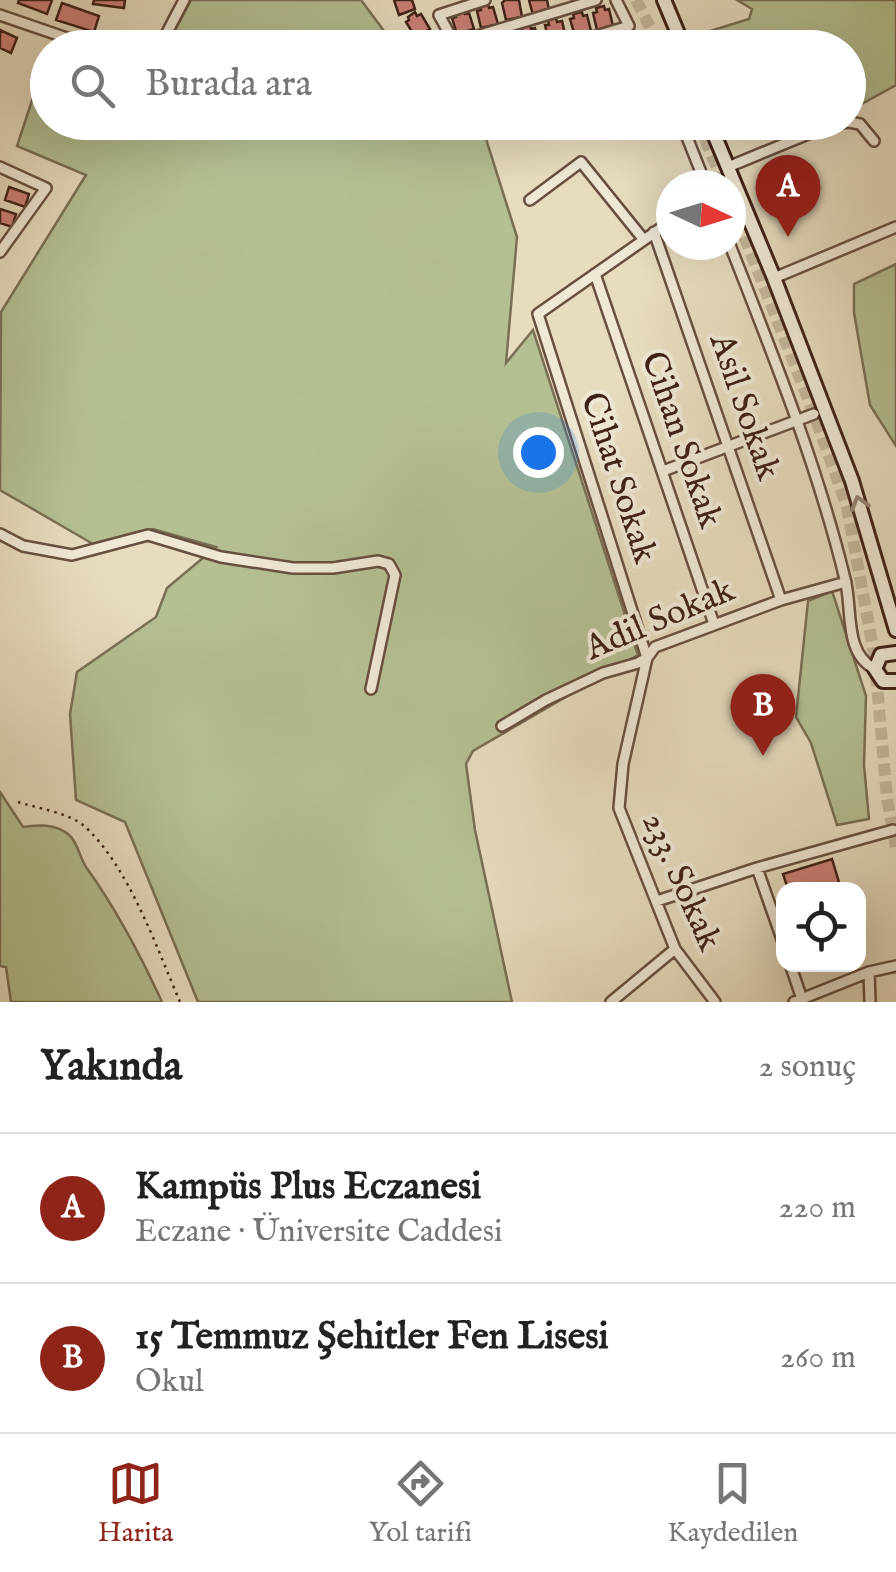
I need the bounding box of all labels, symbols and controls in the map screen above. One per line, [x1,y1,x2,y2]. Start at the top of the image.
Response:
search box [30,30,866,140]
icon: search [65,58,120,113]
text: Burada ara [145,61,312,109]
pin: A [756,154,820,237]
north arrow [656,170,746,260]
street label: Asil Sokak [698,327,790,486]
street label: Cihan Sokak [630,346,732,534]
street label: Cihat Sokak [569,387,667,569]
your location [513,427,564,478]
one-way arrow [849,495,870,512]
street label: Adil Sokak [577,568,742,672]
pin: B [730,674,796,756]
street label: 233. Sokak [631,806,732,959]
map controls [776,882,866,972]
button: locate [776,882,866,972]
text: Yakında [40,1041,182,1094]
text: 2 sonuç [758,1047,856,1088]
text: Kampüs Plus Eczanesi [135,1164,481,1212]
text: A [62,1188,83,1229]
text: 220 m [779,1188,856,1229]
text: Eczane · Üniversite Caddesi [135,1212,502,1253]
text: 15 Temmuz Şehitler Fen Lisesi [135,1314,609,1362]
text: B [62,1338,83,1379]
text: 260 m [780,1338,856,1379]
text: Okul [135,1362,204,1403]
tab: Harita [98,1456,173,1551]
tab: Yol tarifi [369,1456,472,1551]
tab: Kaydedilen [668,1456,798,1551]

